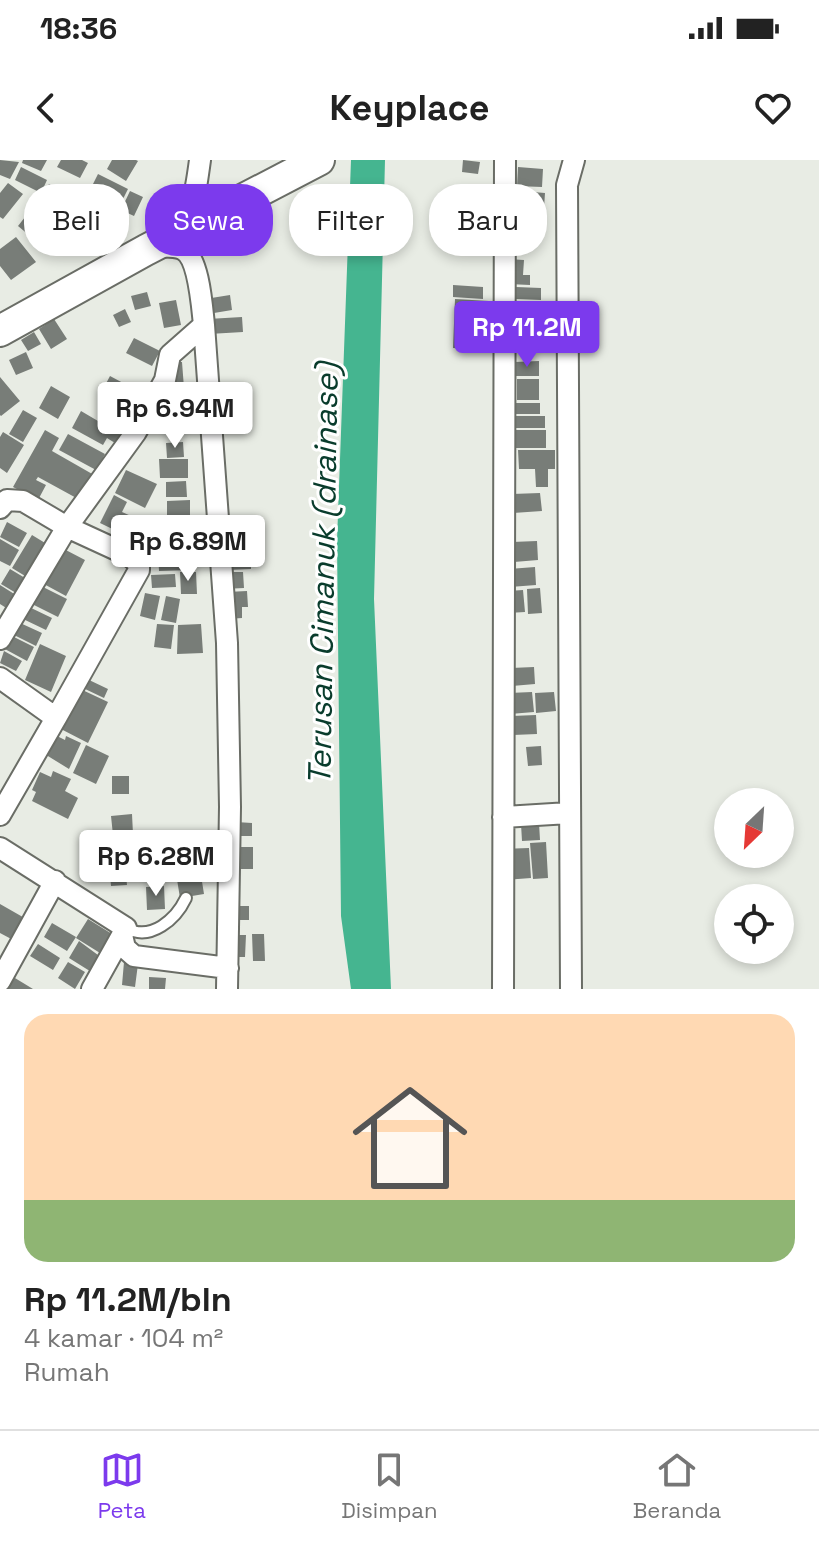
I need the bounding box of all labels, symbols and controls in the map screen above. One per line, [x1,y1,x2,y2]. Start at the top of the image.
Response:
text: 18:36 [40,9,117,48]
text: Keyplace [330,85,489,131]
icon: back [24,86,68,130]
icon: heart [751,86,795,130]
chip: Beli [24,184,129,256]
chip: Sewa [145,184,273,256]
chip: Filter [289,184,413,256]
chip: Baru [429,184,547,256]
pin: Rp 11.2M [444,301,610,369]
text: Rp 11.2M [472,310,582,344]
water label: Terusan Cimanuk (drainase) [299,359,347,786]
pin: Rp 6.94M [92,382,258,450]
text: Rp 6.94M [116,391,234,425]
pin: Rp 6.89M [105,515,271,583]
text: Rp 6.89M [129,524,247,558]
north arrow [714,788,794,868]
map controls [714,788,794,964]
pin: Rp 6.28M [73,830,239,898]
text: Rp 6.28M [97,839,215,873]
button: locate [714,884,794,964]
icon: home [338,1066,482,1210]
text: Rp 11.2M/bln [24,1278,232,1321]
text: 4 kamar · 104 m² [24,1321,223,1355]
text: Rumah [24,1355,110,1389]
tab: Peta [98,1448,146,1524]
tab: Disimpan [341,1448,437,1524]
tab: Beranda [633,1448,721,1524]

